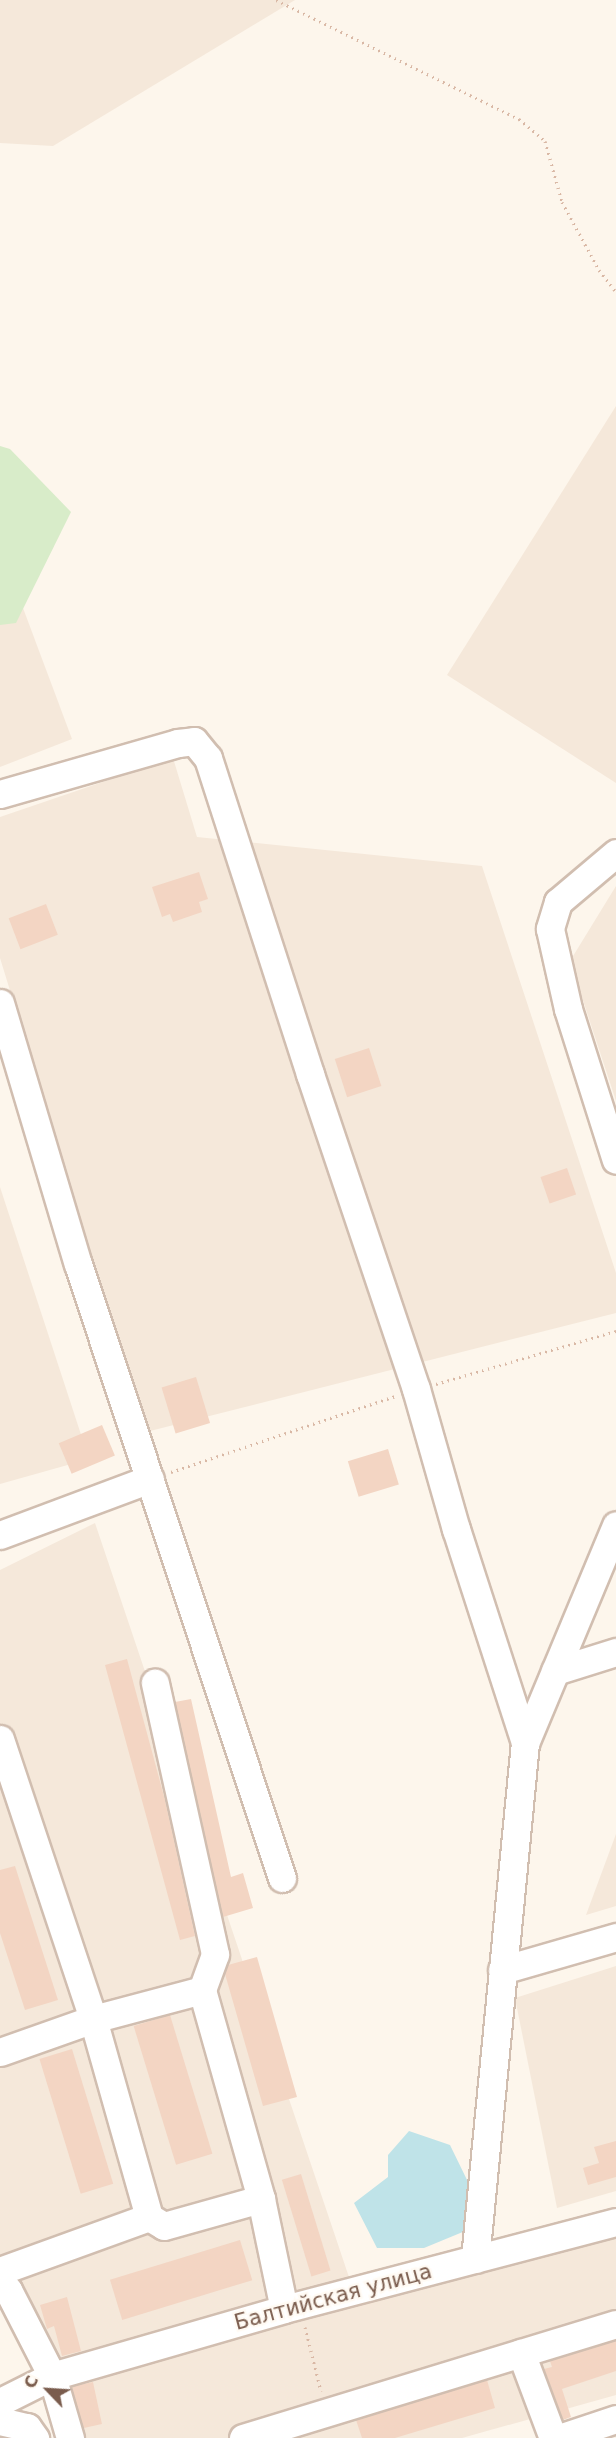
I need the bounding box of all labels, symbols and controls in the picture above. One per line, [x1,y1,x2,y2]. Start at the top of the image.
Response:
street label: Балтийская улица [232,2259,434,2335]
north arrow [18,2360,78,2420]
text: С [20,2373,42,2392]

